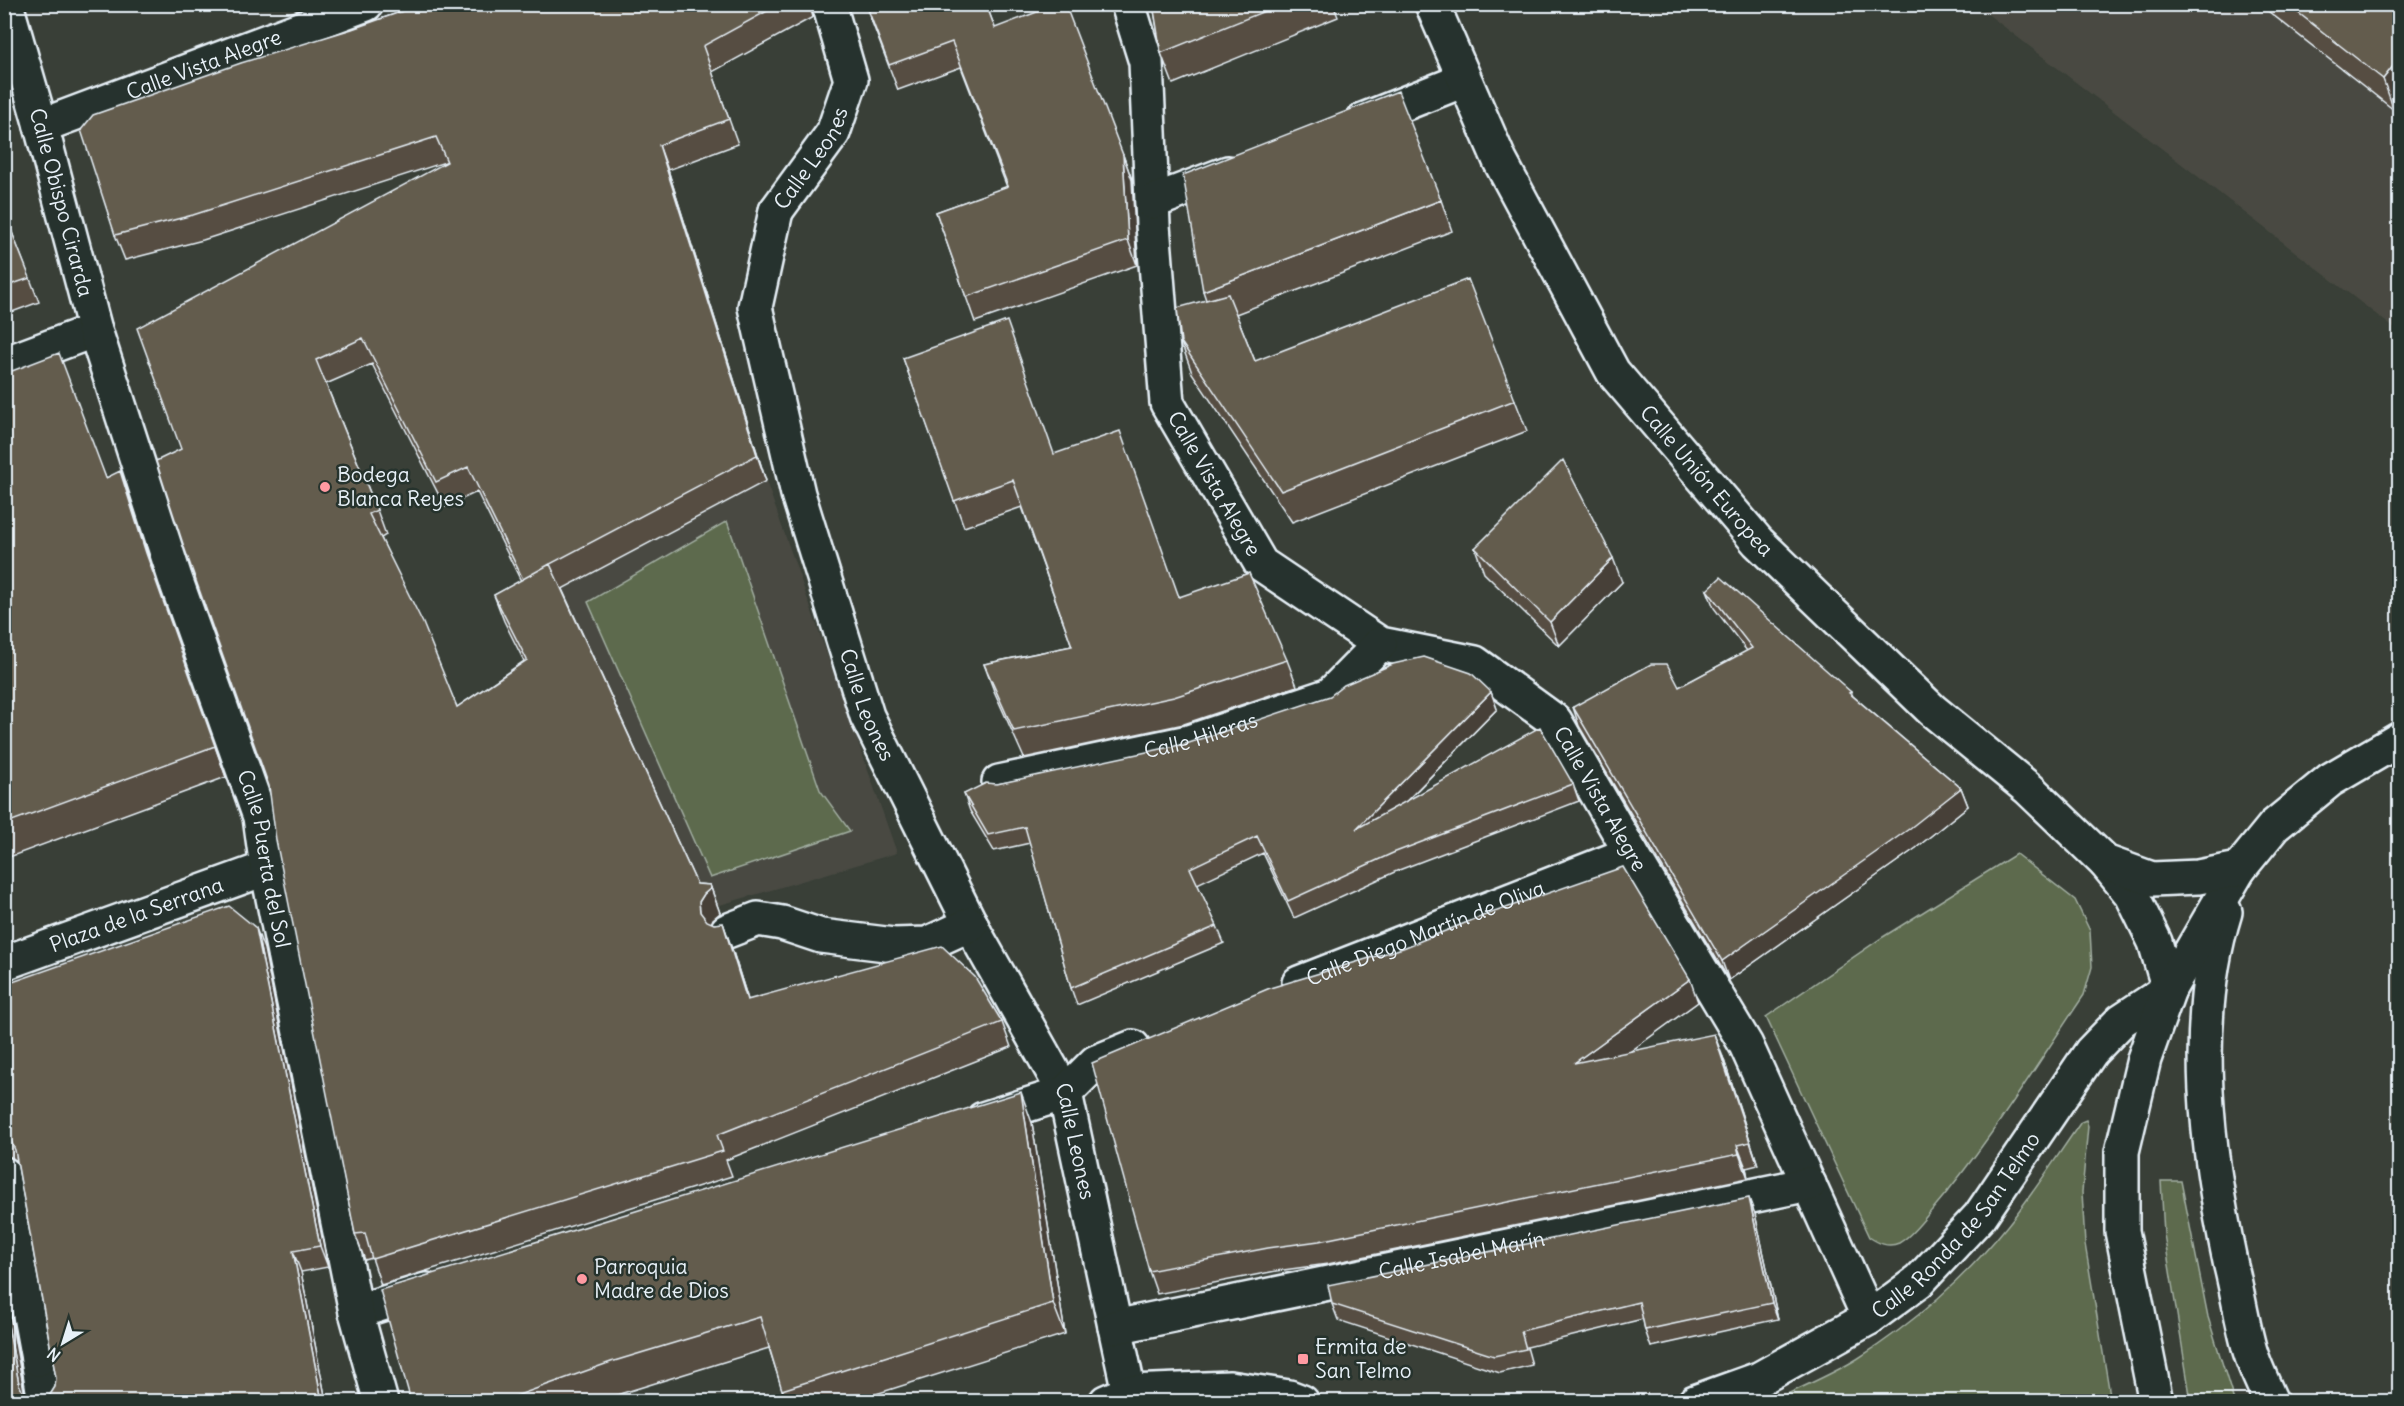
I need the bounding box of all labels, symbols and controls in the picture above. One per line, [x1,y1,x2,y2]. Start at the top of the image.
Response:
street label: Calle Vista Alegre [122,23,285,106]
street label: Calle Leones [768,103,854,215]
street label: Calle Obispo Cirarda [24,105,100,300]
street label: Calle Unión Europea [1634,399,1779,562]
street label: Calle Vista Alegre [1162,406,1267,561]
place label: Bodega Blanca Reyes [337,461,464,512]
marker: Bodega Blanca Reyes [318,480,332,494]
street label: Calle Leones [834,645,901,765]
street label: Calle Hileras [1141,706,1261,764]
street label: Calle Vista Alegre [1548,721,1653,876]
street label: Calle Puerta del Sol [231,766,297,950]
street label: Plaza de la Serrana [46,871,227,958]
street label: Calle Diego Martín de Oliva [1302,874,1548,992]
street label: Calle Leones [1049,1078,1101,1202]
street label: Calle Ronda de San Telmo [1866,1127,2046,1325]
street label: Calle Isabel Marín [1376,1225,1547,1285]
place label: Parroquia Madre de Dios [594,1253,729,1304]
marker: Parroquia Madre de Dios [575,1272,589,1286]
north arrow [33,1313,93,1373]
place label: Ermita de San Telmo [1315,1333,1412,1384]
text: N [43,1344,64,1366]
marker: Ermita de San Telmo [1296,1352,1310,1366]

